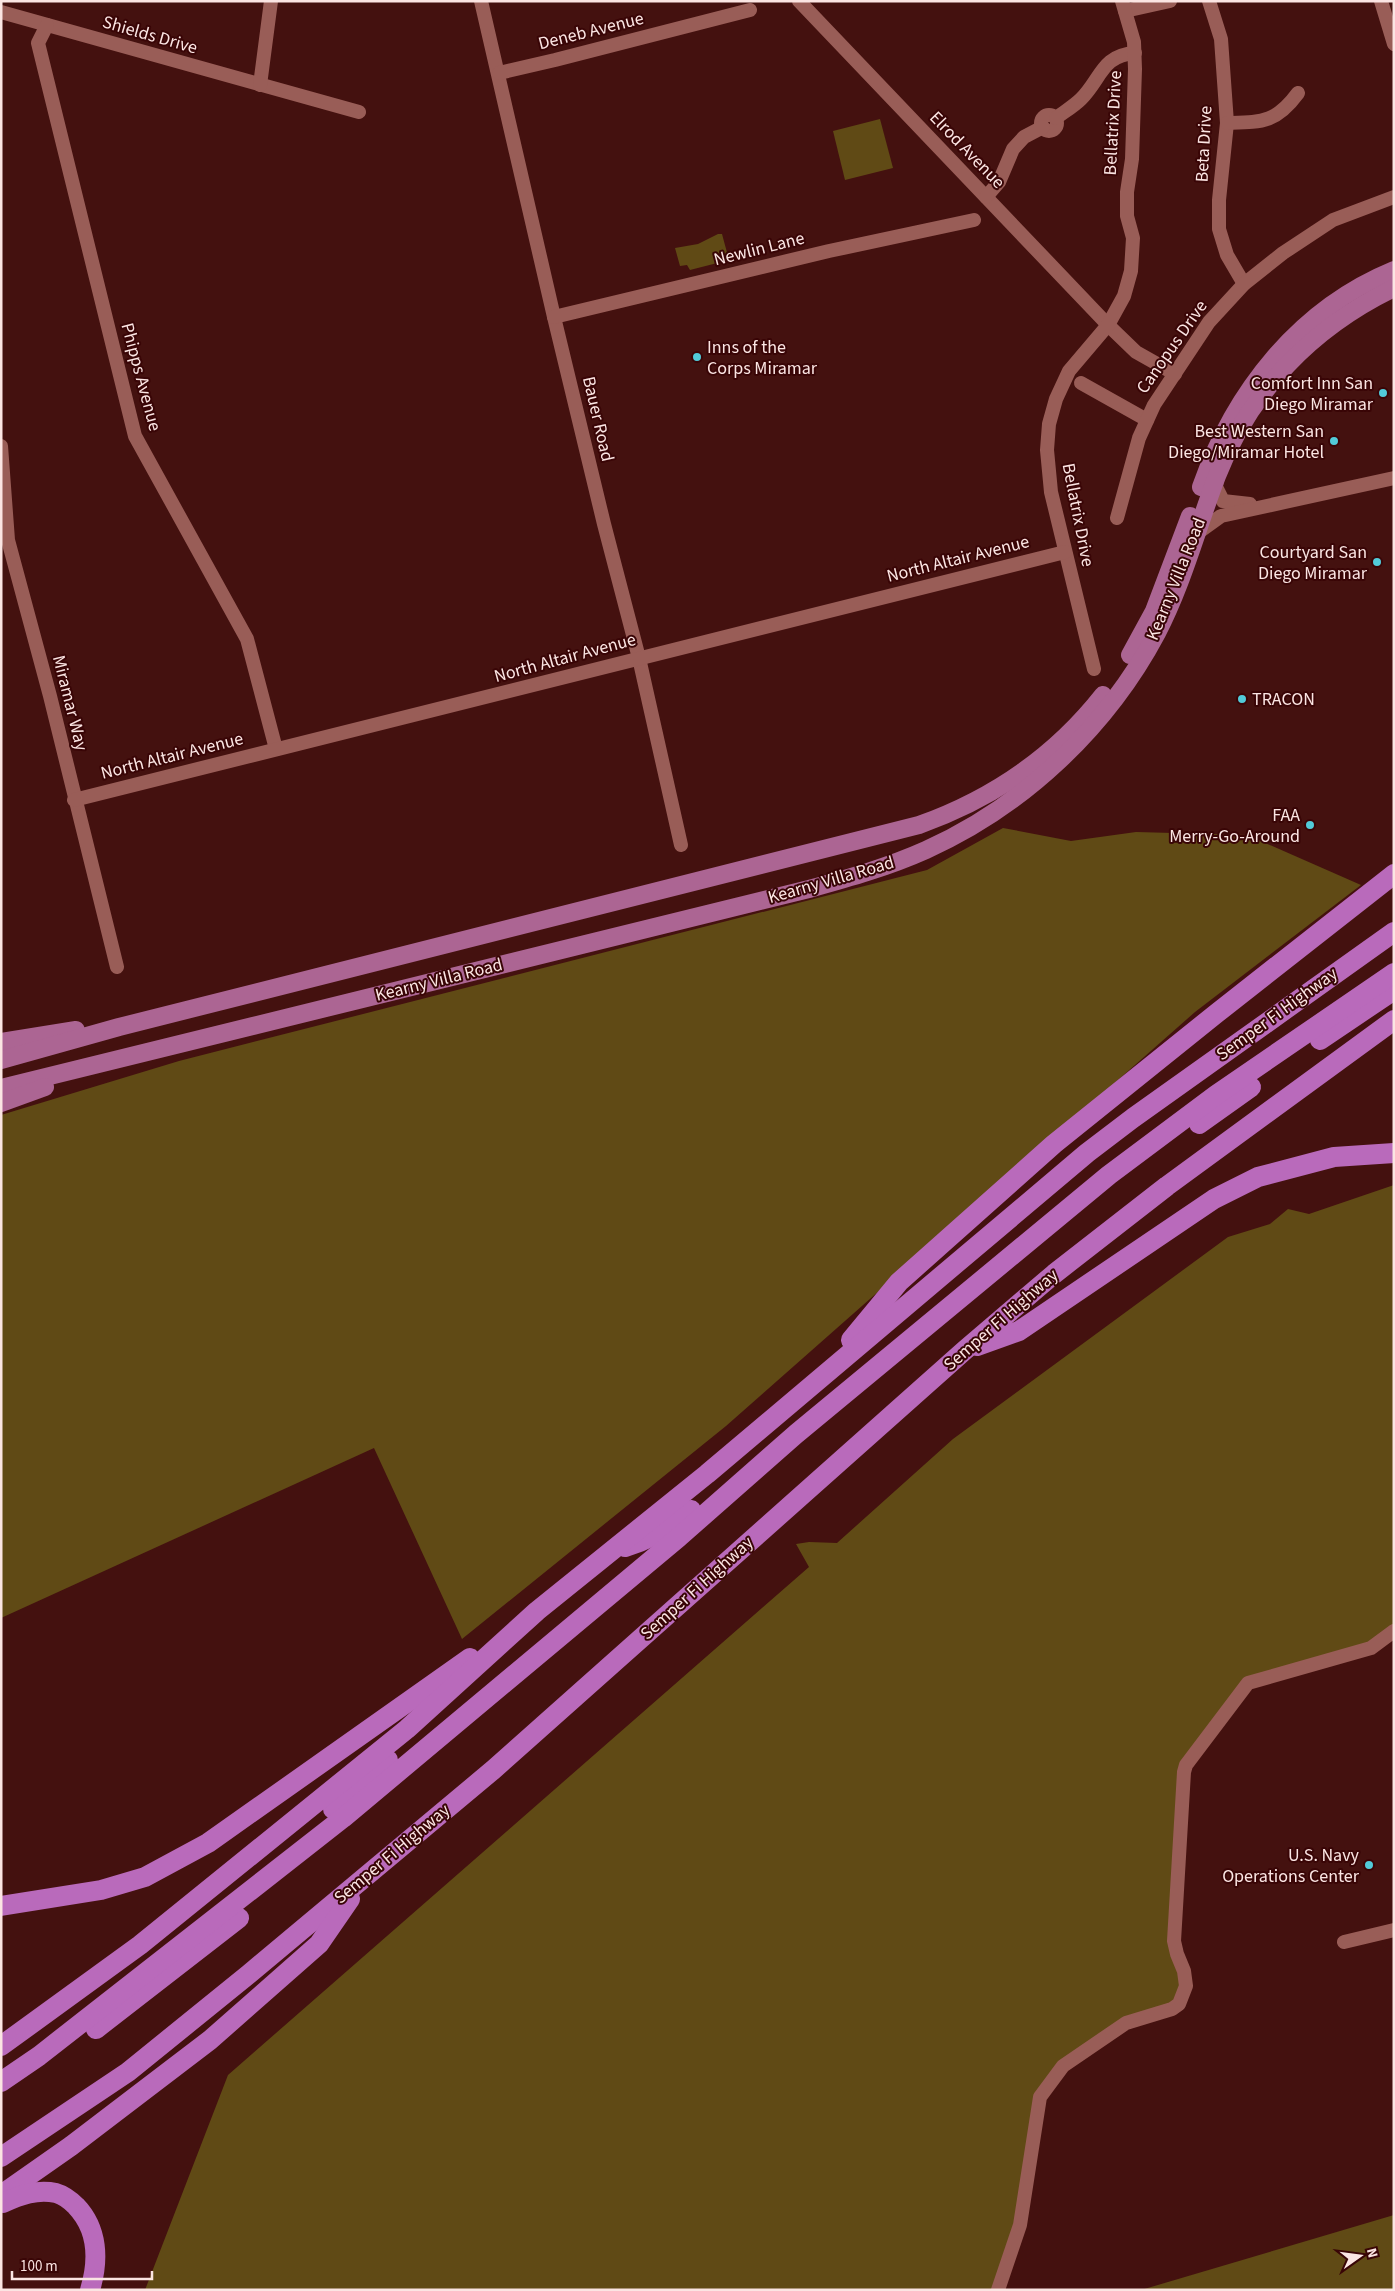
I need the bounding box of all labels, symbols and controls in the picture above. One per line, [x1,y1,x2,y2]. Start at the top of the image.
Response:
street label: Deneb Avenue [536,6,646,56]
street label: Shields Drive [100,10,200,60]
street label: Bellatrix Drive [1098,70,1128,176]
street label: Beta Drive [1190,105,1218,183]
street label: Elrod Avenue [924,106,1010,194]
street label: Newlin Lane [711,226,807,272]
street label: Canopus Drive [1131,295,1214,399]
street label: Phipps Avenue [115,320,167,434]
place label: Inns of the Corps Miramar [707,335,818,381]
marker: Inns of the Corps Miramar [691,351,703,363]
place label: Comfort Inn San Diego Miramar [1251,371,1374,417]
street label: Bauer Road [576,374,620,464]
marker: Comfort Inn San Diego Miramar [1377,387,1389,399]
place label: Best Western San Diego/Miramar Hotel [1168,419,1324,465]
marker: Best Western San Diego/Miramar Hotel [1328,435,1340,447]
street label: Bellatrix Drive [1056,461,1100,569]
street label: Kearny Villa Road [1140,514,1212,644]
street label: North Altair Avenue [884,529,1032,589]
place label: Courtyard San Diego Miramar [1258,540,1368,586]
marker: Courtyard San Diego Miramar [1371,556,1383,568]
street label: North Altair Avenue [491,627,639,689]
street label: Miramar Way [46,653,94,754]
place label: TRACON [1252,687,1315,712]
marker: TRACON [1236,693,1248,705]
street label: North Altair Avenue [98,726,246,786]
place label: FAA Merry-Go-Around [1169,803,1300,849]
marker: FAA Merry-Go-Around [1304,819,1316,831]
street label: Kearny Villa Road [765,850,897,910]
street label: Kearny Villa Road [373,952,505,1008]
street label: Semper Fi Highway [1211,961,1343,1067]
street label: Semper Fi Highway [938,1263,1064,1377]
street label: Semper Fi Highway [635,1530,759,1646]
street label: Semper Fi Highway [329,1798,456,1910]
place label: U.S. Navy Operations Center [1222,1843,1360,1889]
marker: U.S. Navy Operations Center [1363,1859,1375,1871]
north arrow [1335,2231,1385,2281]
text: N [1361,2246,1382,2260]
scale bar [12,2248,152,2280]
text: 100 m [20,2256,58,2277]

